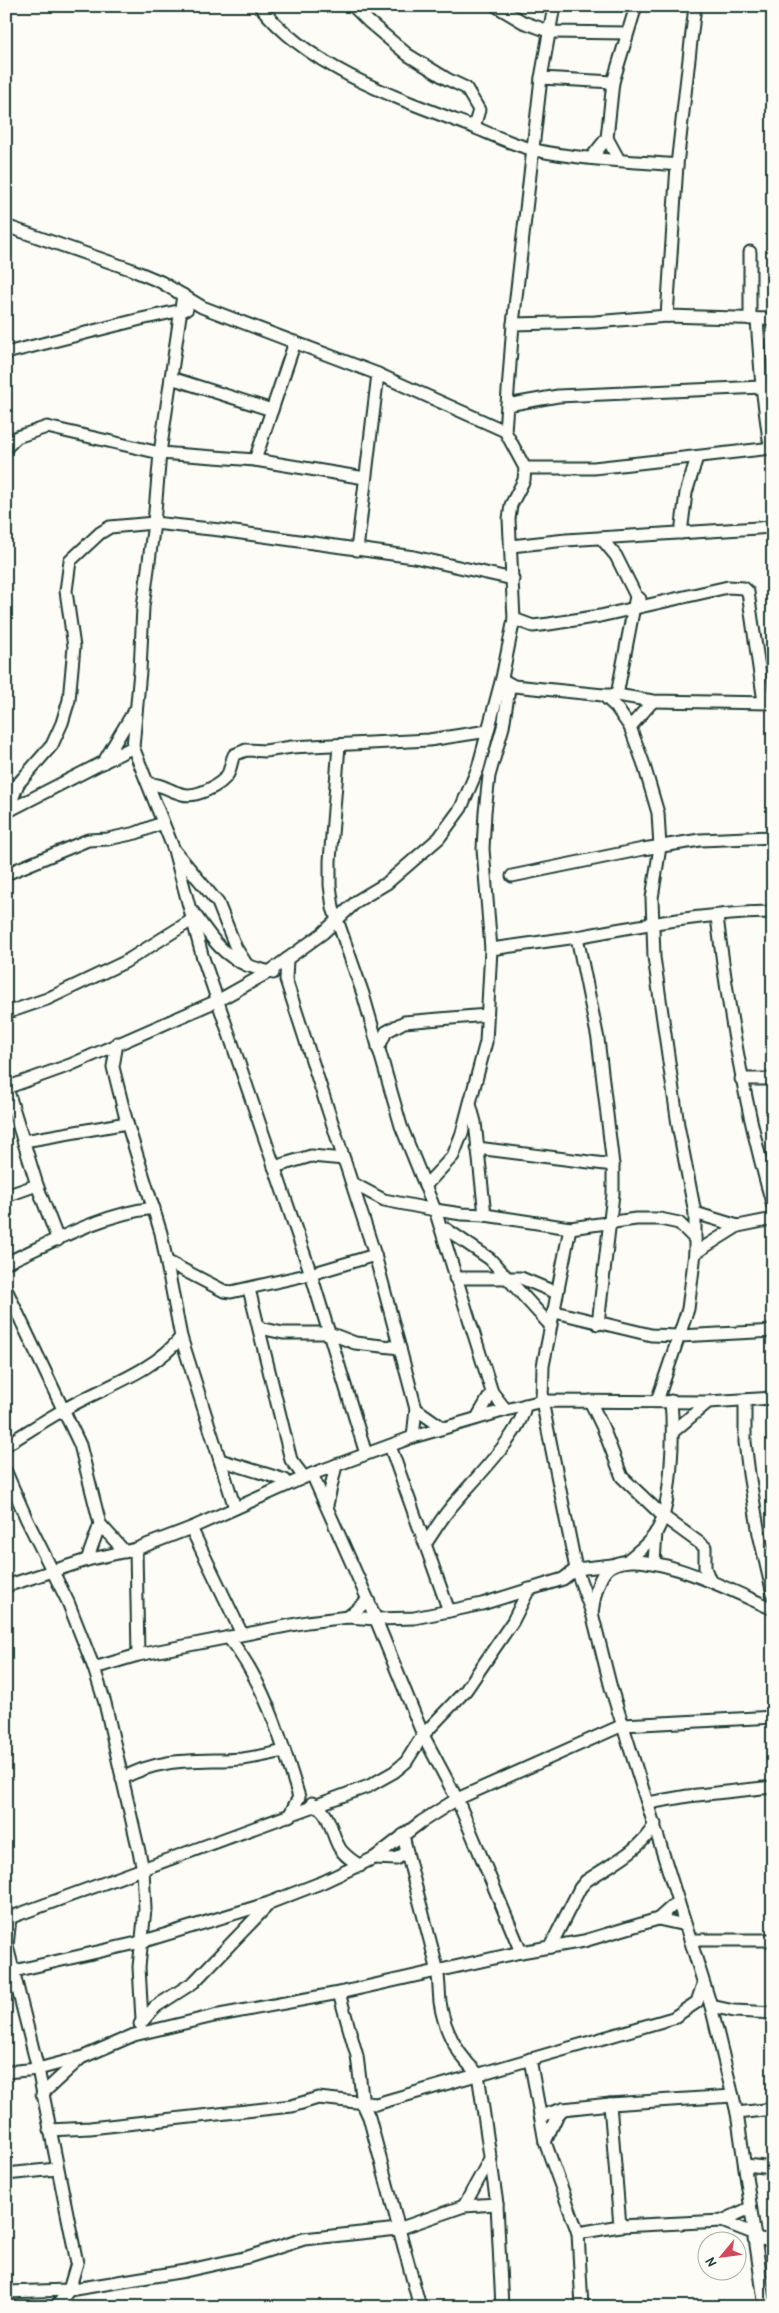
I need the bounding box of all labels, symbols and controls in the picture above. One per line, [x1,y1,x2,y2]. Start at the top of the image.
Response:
north arrow [696,2230,746,2280]
text: N [700,2254,720,2270]

